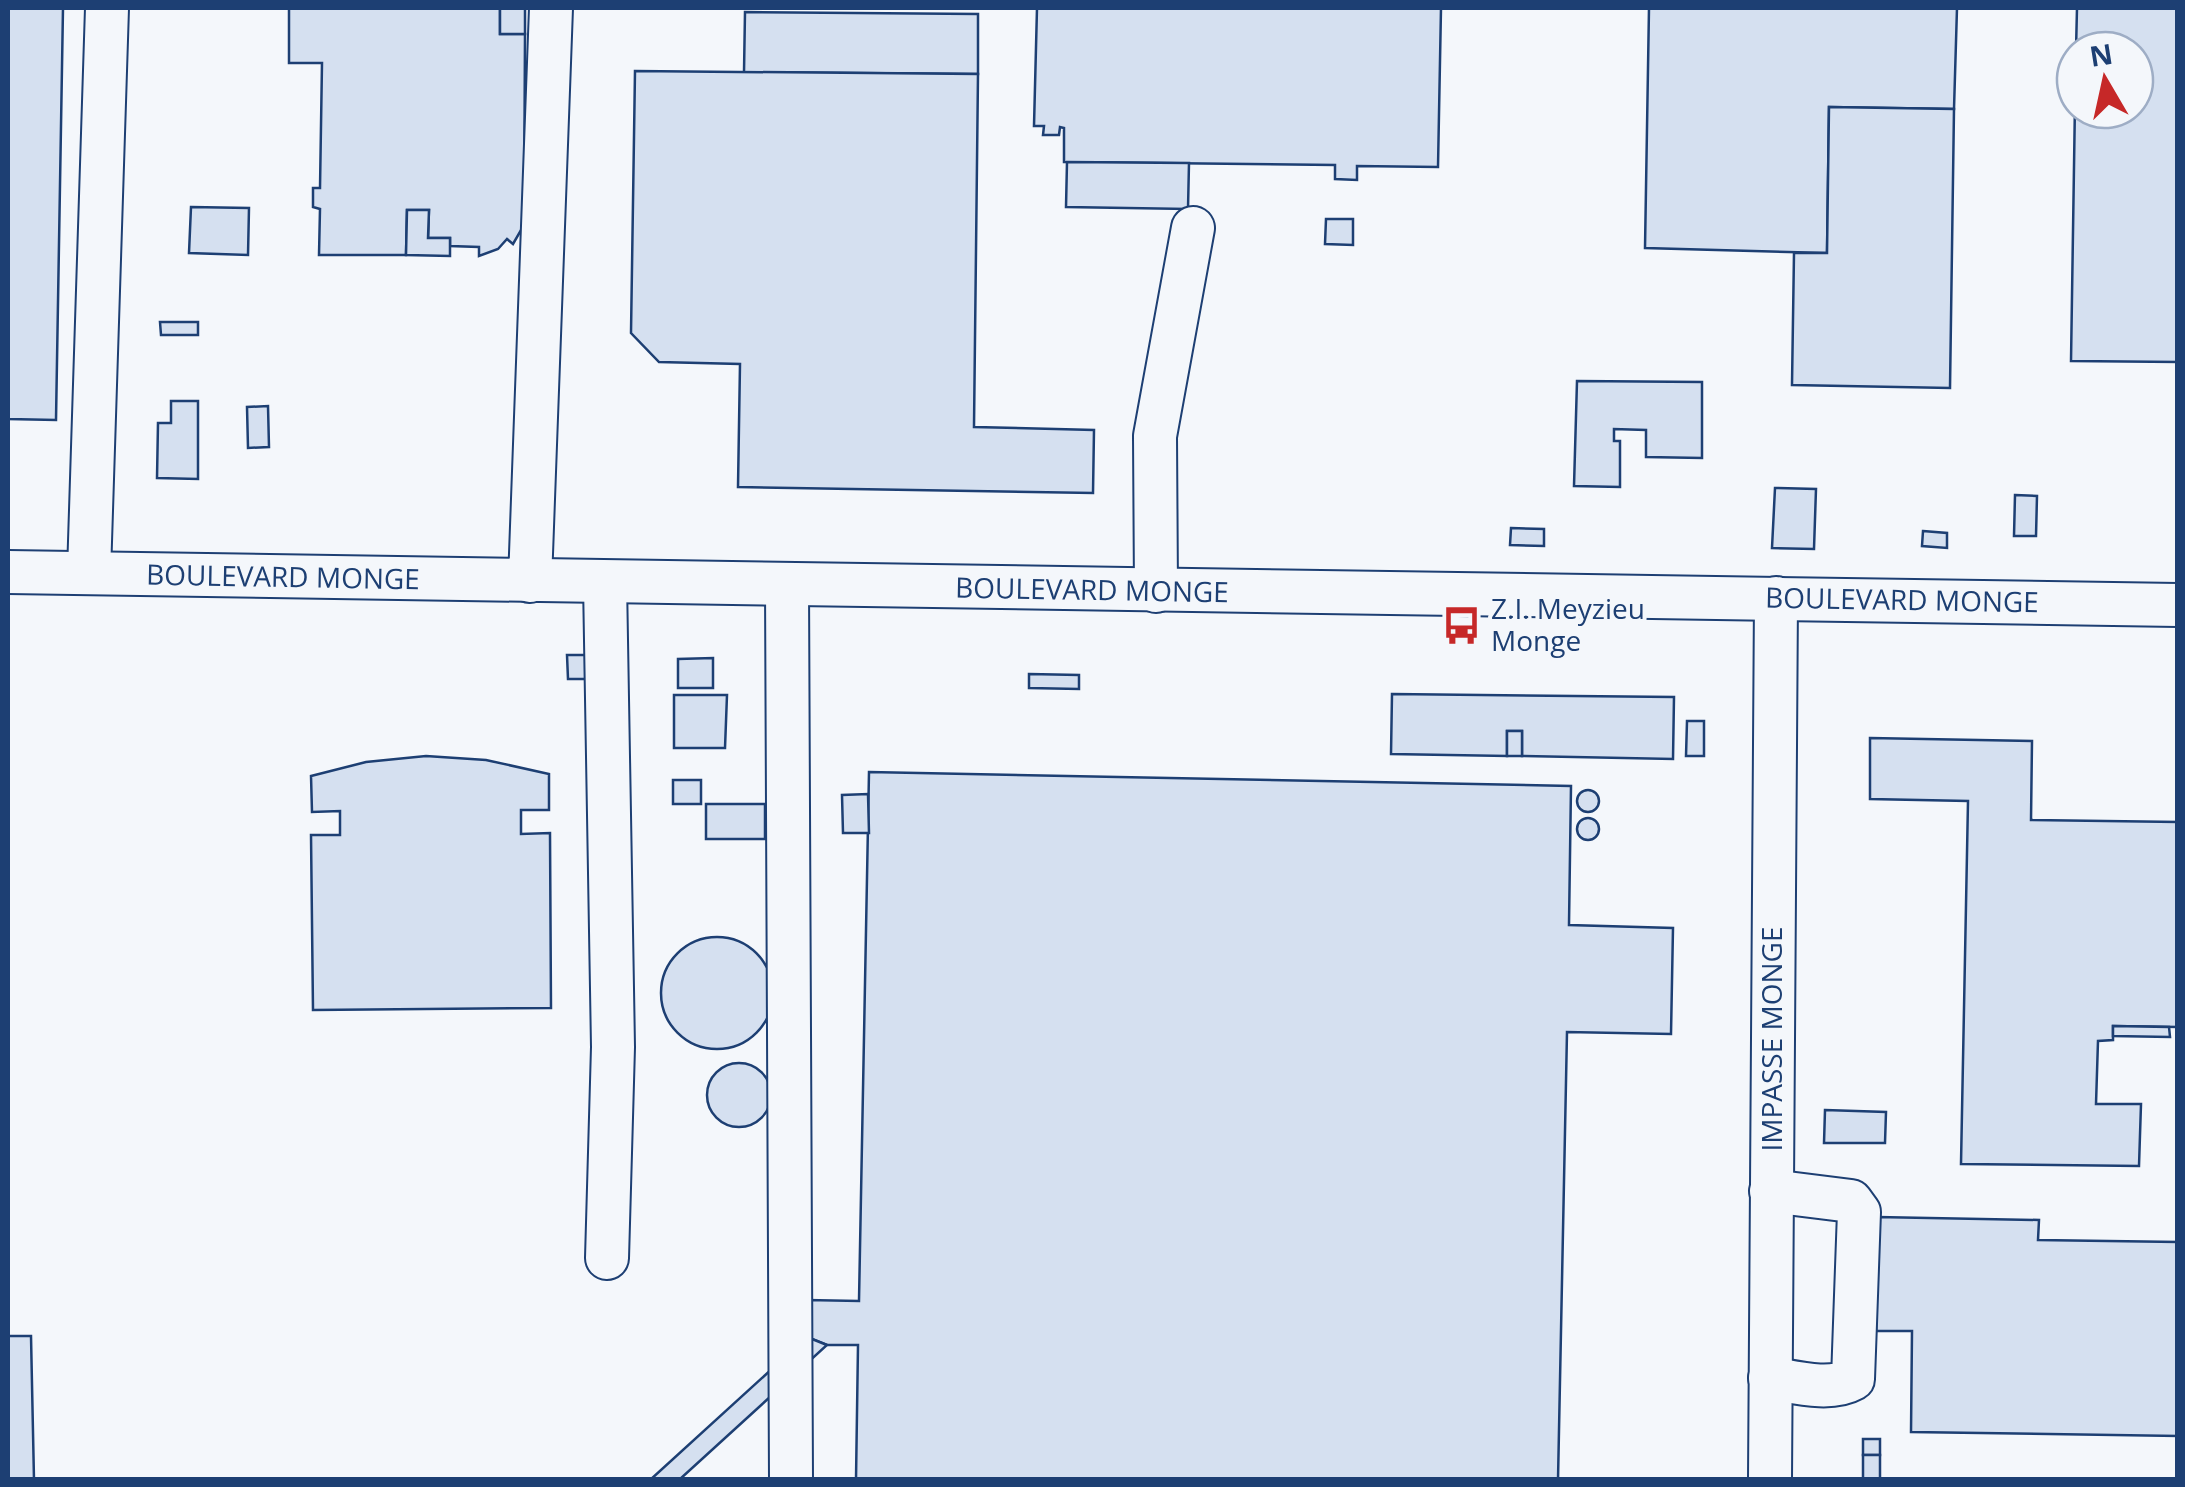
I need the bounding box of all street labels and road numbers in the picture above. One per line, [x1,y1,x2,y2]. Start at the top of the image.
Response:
street label: BOULEVARD MONGE [146,555,420,597]
street label: BOULEVARD MONGE [955,568,1229,610]
street label: BOULEVARD MONGE [1765,578,2039,620]
street label: IMPASSE MONGE [1752,926,1790,1152]

